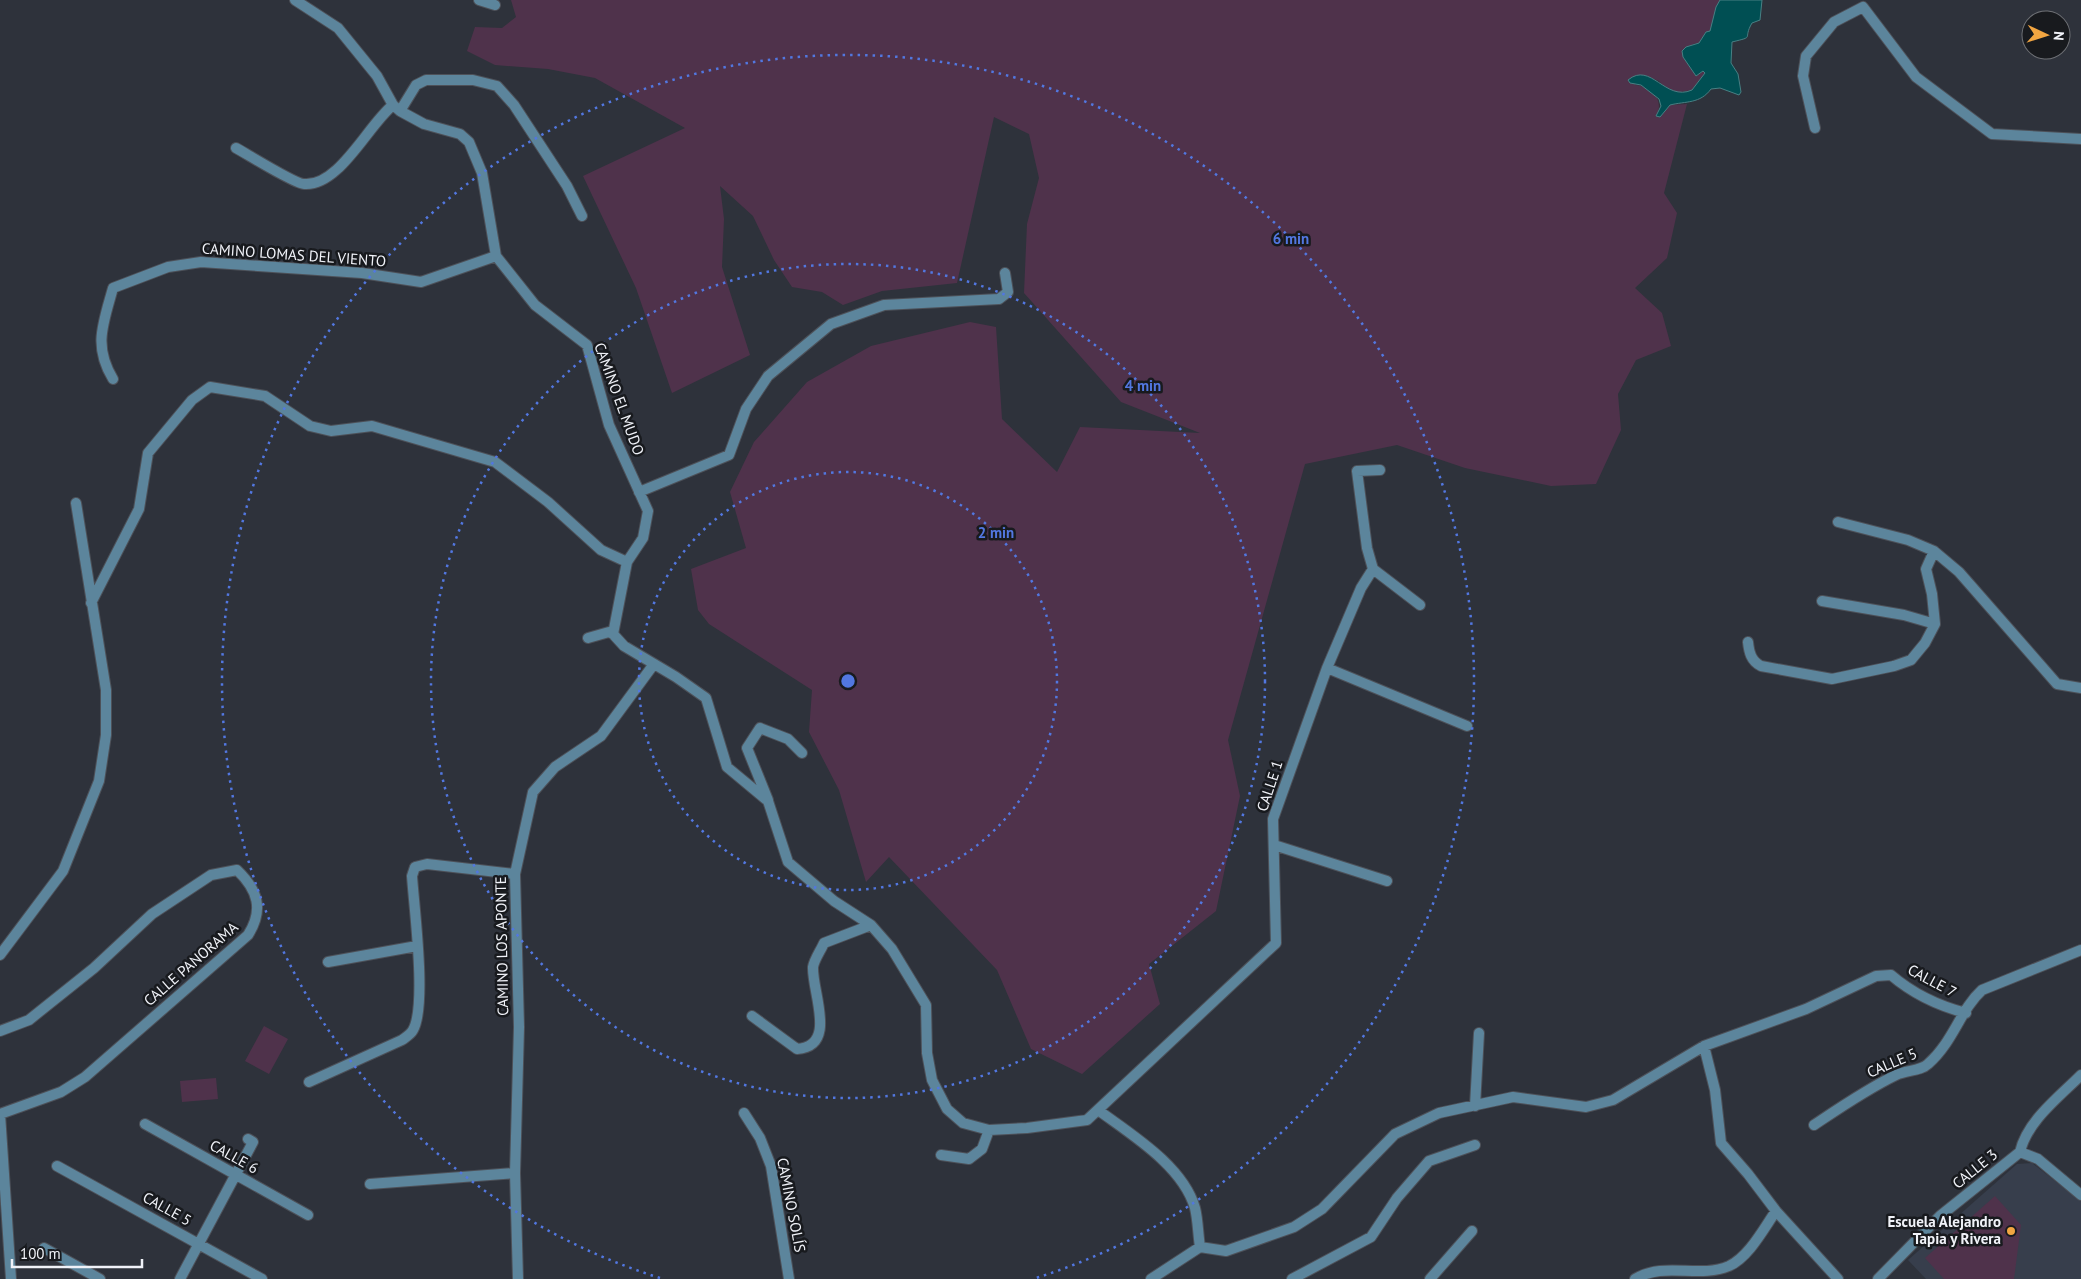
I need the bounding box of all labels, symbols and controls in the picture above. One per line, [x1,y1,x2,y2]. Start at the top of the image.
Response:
north arrow [2021,10,2071,60]
text: N [2050,31,2068,41]
text: 6 min [1273,229,1309,248]
street label: CAMINO LOMAS DEL VIENTO [201,239,387,270]
street label: CAMINO EL MUDO [590,340,649,458]
text: 4 min [1125,376,1161,395]
text: 2 min [978,523,1014,542]
centre of rings [839,672,857,690]
street label: CALLE 1 [1252,758,1287,814]
street label: CAMINO LOS APONTE [491,876,512,1016]
street label: CALLE PANORAMA [140,917,242,1010]
street label: CALLE 7 [1905,960,1960,1001]
street label: CALLE 5 [1864,1044,1920,1082]
street label: CALLE 6 [207,1135,262,1178]
street label: CALLE 3 [1948,1145,2001,1193]
street label: CAMINO SOLÍS [773,1156,810,1254]
street label: CALLE 5 [140,1187,195,1230]
place label: Escuela Alejandro Tapia y Rivera [1887,1212,2001,1248]
marker: Escuela Alejandro Tapia y Rivera [2005,1225,2017,1237]
scale bar [12,1236,142,1268]
text: 100 m [20,1244,61,1263]

